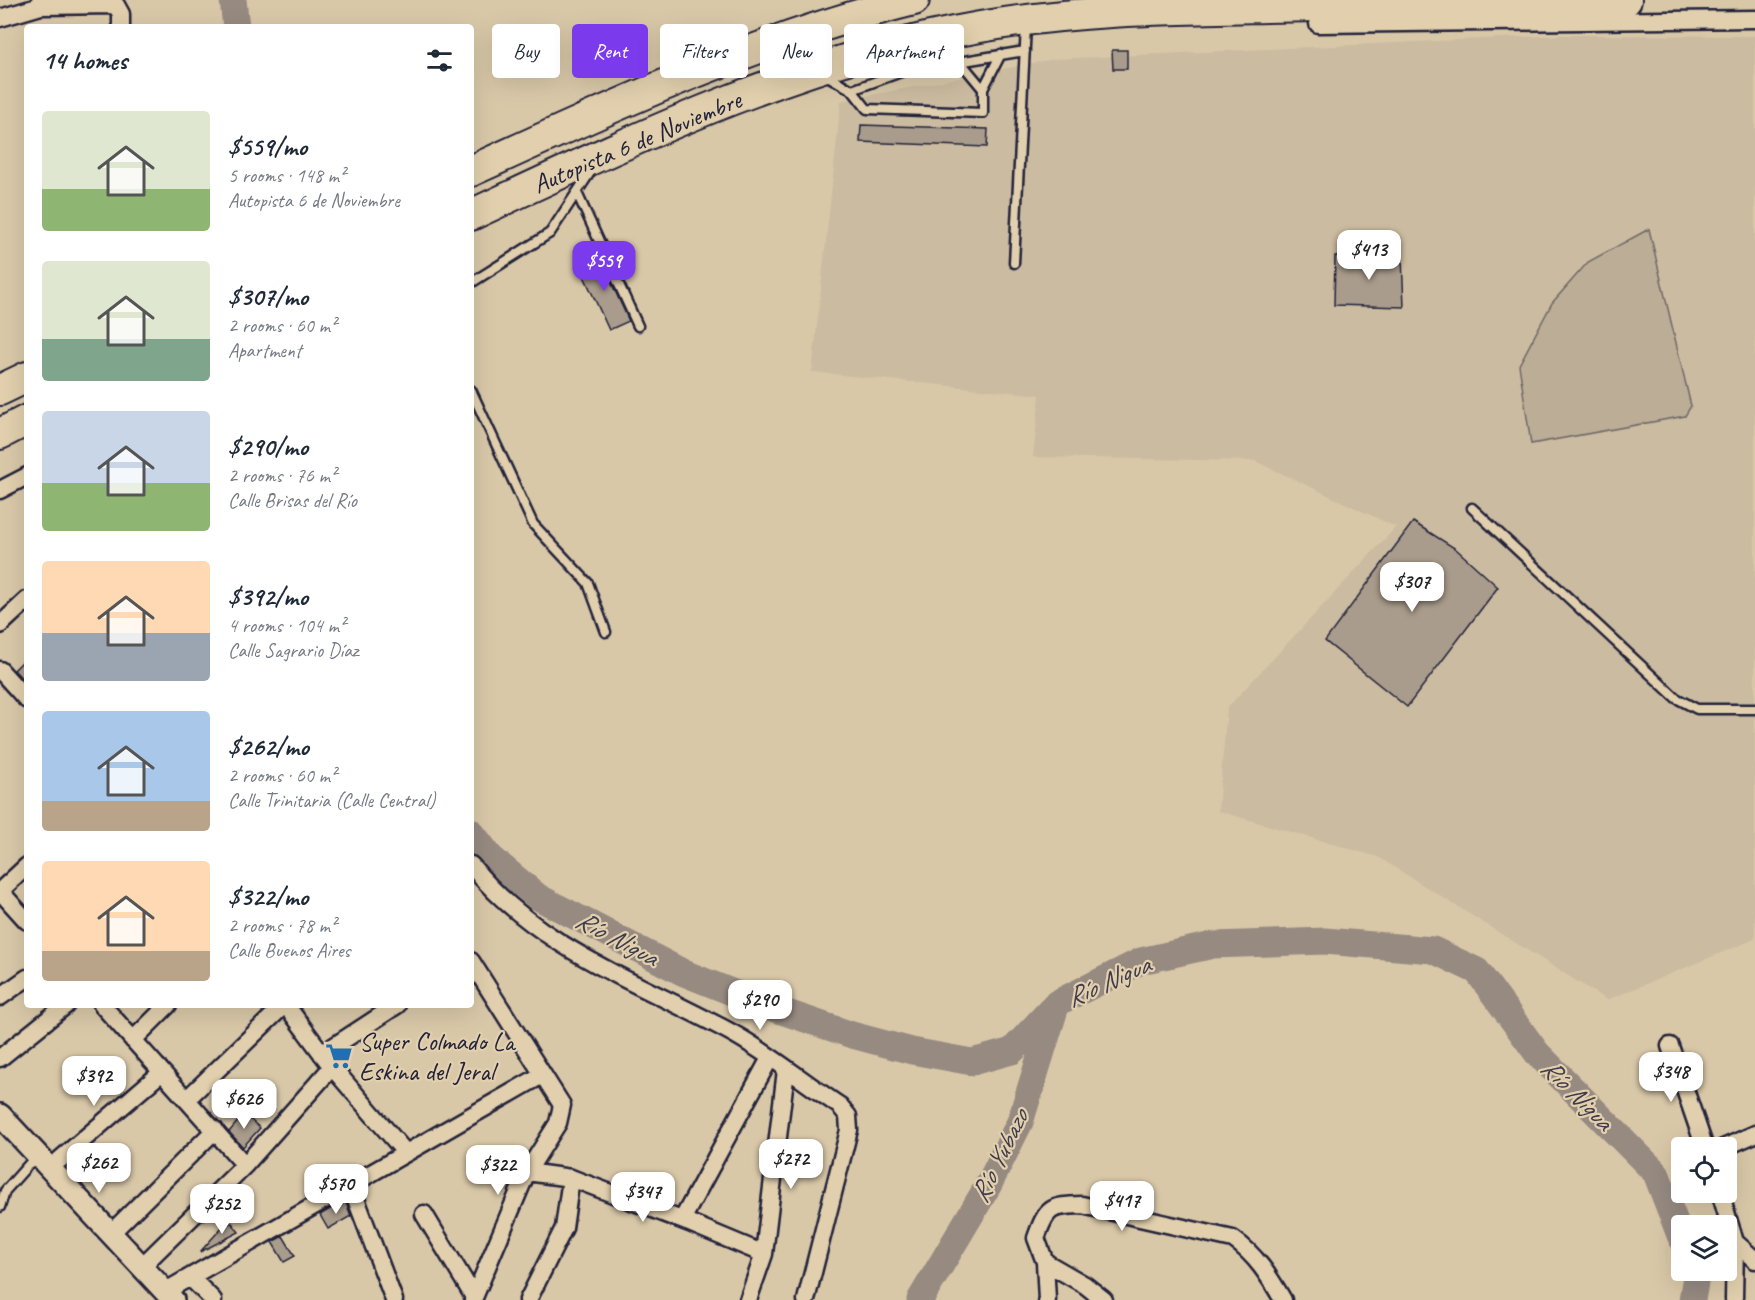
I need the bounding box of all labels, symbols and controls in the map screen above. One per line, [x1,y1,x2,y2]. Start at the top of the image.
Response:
chip: Buy [492,24,560,78]
chip: Rent [572,24,648,78]
chip: Filters [660,24,748,78]
chip: New [760,24,832,78]
chip: Apartment [844,24,964,78]
text: 14 homes [42,44,127,77]
icon: filters [423,44,456,77]
street label: Autopista 6 de Noviembre [528,83,748,201]
text: $559/mo [228,130,307,163]
icon: home [90,135,162,207]
text: 5 rooms · 148 m² [228,163,345,188]
text: Autopista 6 de Noviembre [228,188,400,213]
pin: $413 [1333,230,1405,281]
text: $413 [1351,237,1387,262]
pin: $559 [568,241,640,292]
text: $559 [586,248,622,273]
text: $307/mo [228,280,308,313]
icon: home [90,285,162,357]
text: 2 rooms · 60 m² [228,313,336,338]
text: Apartment [228,338,301,363]
text: $290/mo [228,430,308,463]
icon: home [90,435,162,507]
text: 2 rooms · 76 m² [228,463,336,488]
text: Calle Brisas del Río [228,488,357,513]
pin: $307 [1376,562,1448,613]
text: $307 [1394,569,1430,594]
text: $392/mo [228,580,308,613]
icon: home [90,585,162,657]
text: 4 rooms · 104 m² [228,613,345,638]
text: Calle Sagrario Díaz [228,638,358,663]
text: $262/mo [228,730,309,763]
icon: home [90,735,162,807]
text: 2 rooms · 60 m² [228,763,336,788]
text: Calle Trinitaria (Calle Central) [228,788,435,813]
text: $322/mo [228,880,308,913]
icon: home [90,885,162,957]
water label: Río Nigua [570,902,666,975]
text: 2 rooms · 78 m² [228,913,336,938]
text: Calle Buenos Aires [228,938,350,963]
water label: Río Nigua [1061,947,1157,1014]
pin: $290 [724,980,796,1031]
text: $290 [742,987,778,1012]
place label: Super Colmado La Eskina del Jeral [359,1025,516,1088]
supermarket icon: Super Colmado La Eskina del Jeral [324,1041,354,1071]
water label: Río Nigua [1534,1051,1622,1139]
pin: $348 [1635,1052,1707,1103]
pin: $392 [58,1056,130,1107]
text: $348 [1653,1059,1689,1084]
text: $392 [76,1063,112,1088]
pin: $626 [208,1079,280,1130]
text: $626 [226,1086,262,1111]
water label: Río Yubazo [962,1101,1037,1208]
map controls [1671,1137,1737,1281]
button: locate [1671,1137,1737,1203]
pin: $272 [755,1139,827,1190]
pin: $262 [63,1143,135,1194]
pin: $322 [462,1145,534,1196]
text: $272 [773,1146,809,1171]
text: $262 [81,1150,117,1175]
text: $322 [480,1152,516,1177]
pin: $570 [300,1164,372,1215]
text: $570 [318,1171,354,1196]
pin: $347 [607,1172,679,1223]
text: $347 [625,1179,661,1204]
pin: $417 [1086,1181,1158,1232]
pin: $252 [186,1184,258,1235]
text: $417 [1104,1188,1140,1213]
text: $252 [204,1191,240,1216]
button: layers [1671,1215,1737,1281]

